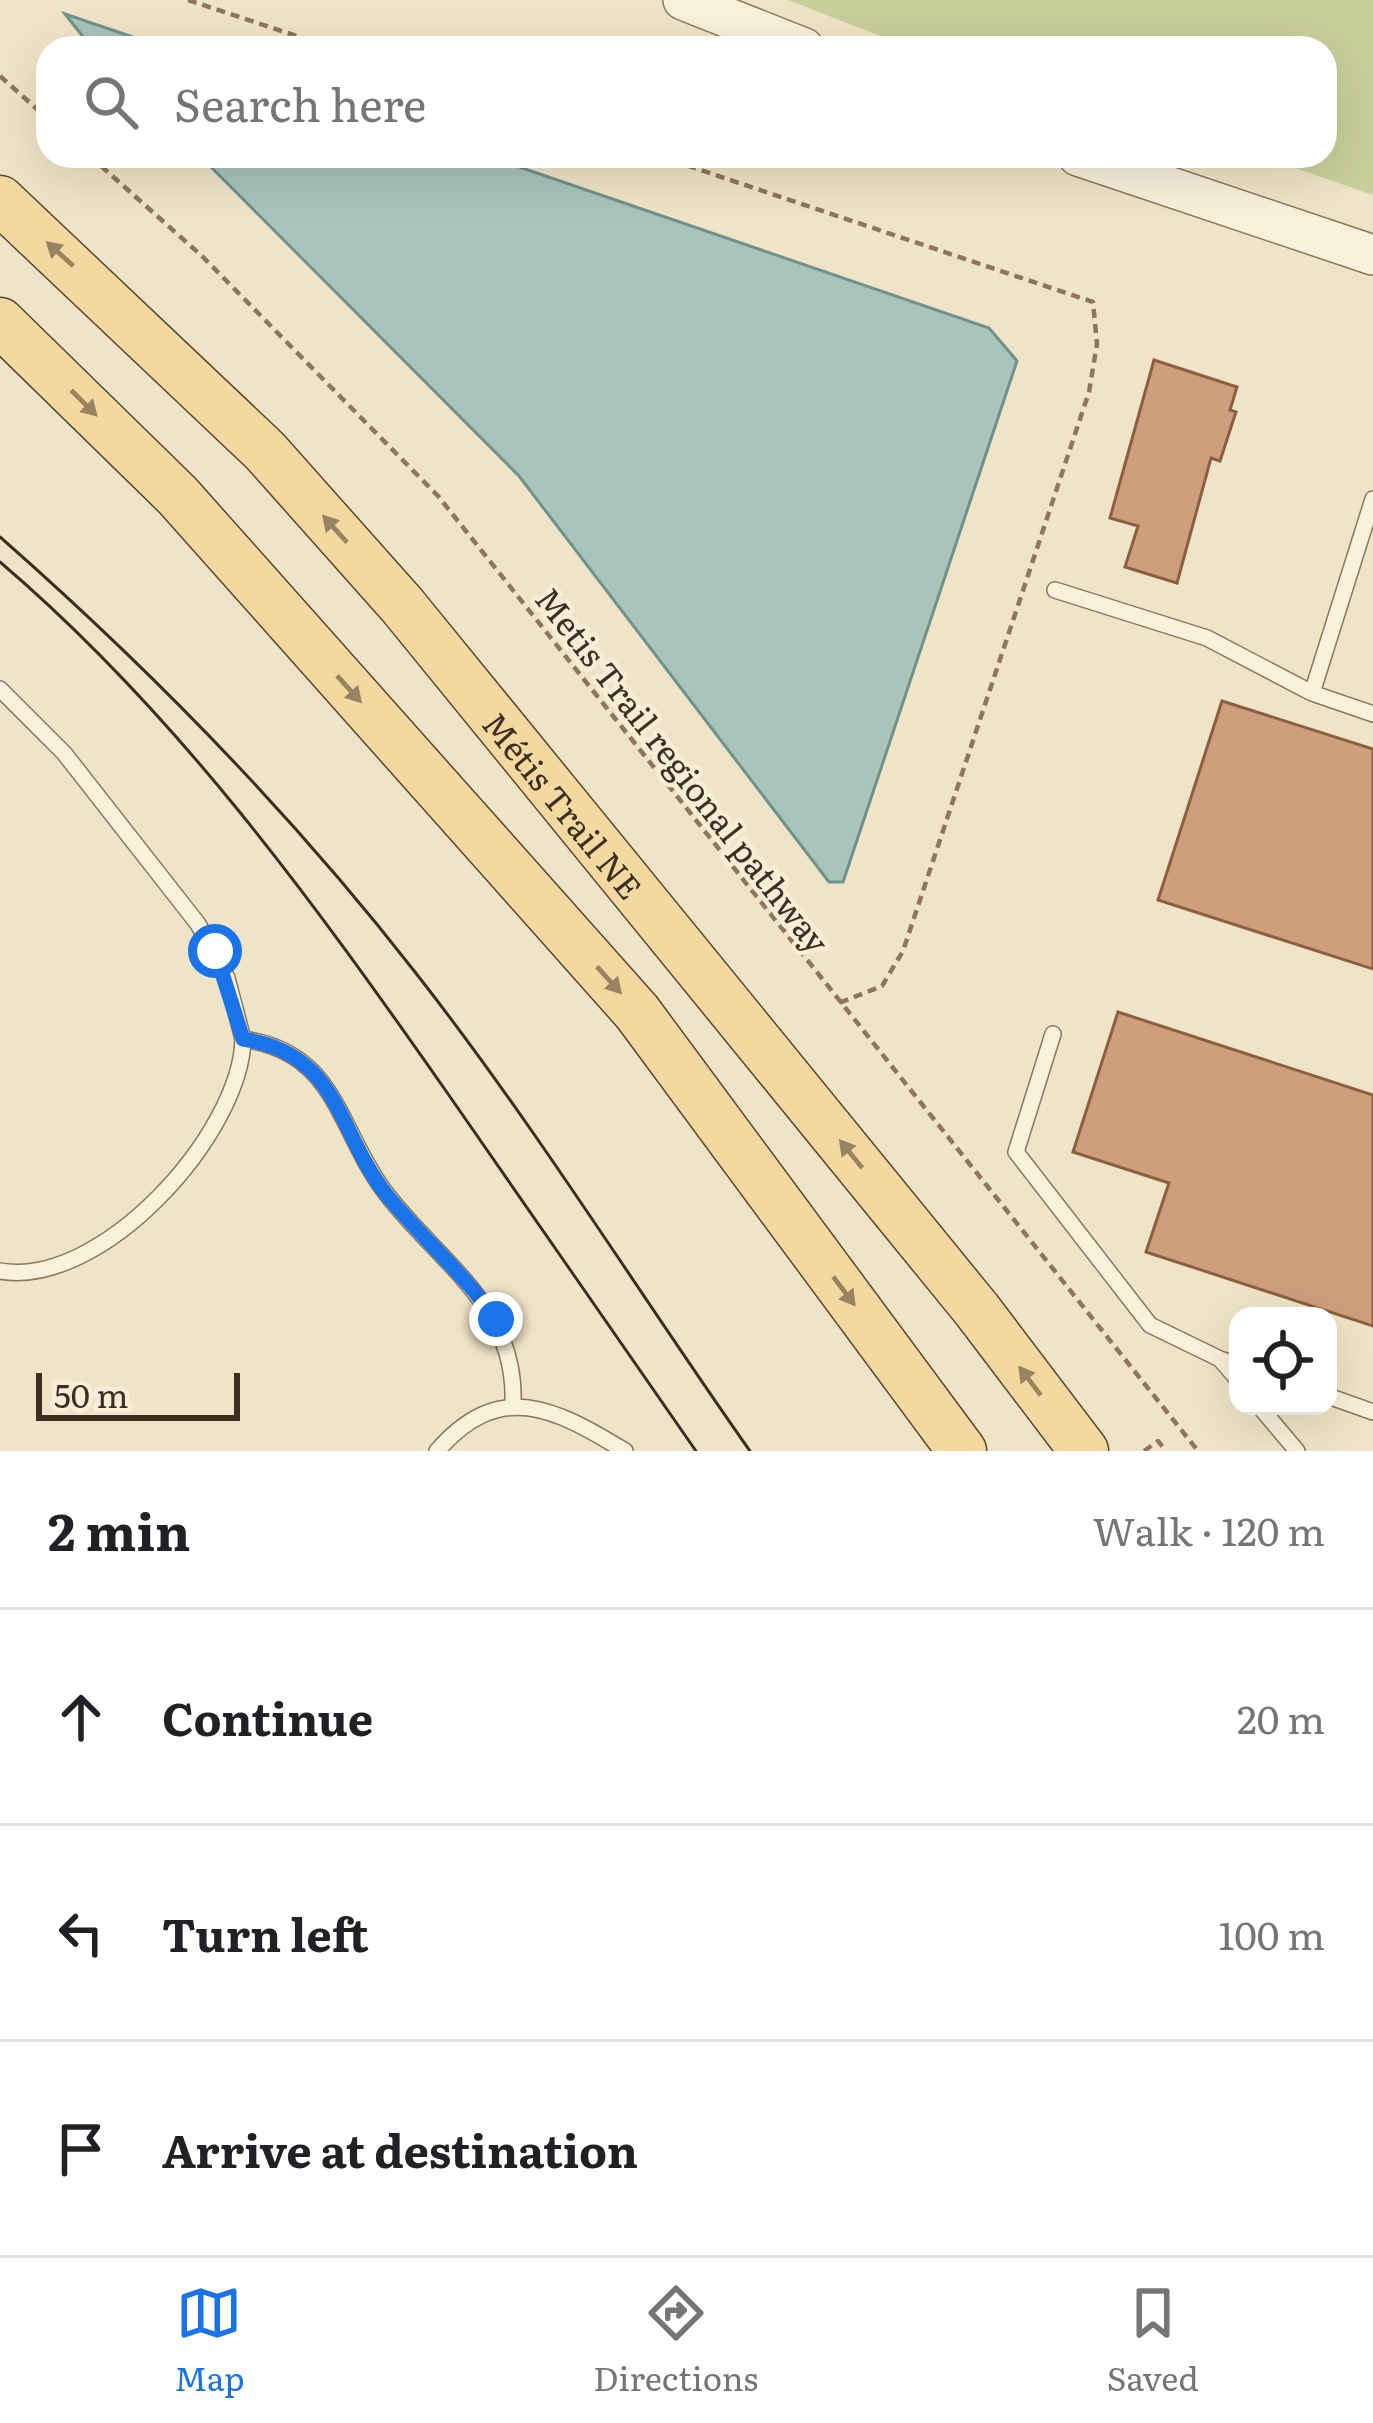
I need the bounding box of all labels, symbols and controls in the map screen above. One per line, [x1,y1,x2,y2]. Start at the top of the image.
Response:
search box [36,36,1337,168]
icon: search [78,69,144,135]
text: Search here [174,69,426,136]
one-way arrow [45,241,74,268]
one-way arrow [70,389,98,417]
one-way arrow [322,515,349,544]
street label: Metis Trail regional pathway [525,576,843,962]
one-way arrow [335,674,362,703]
street label: Métis Trail NE [473,700,656,908]
route start [188,924,242,978]
one-way arrow [595,965,621,995]
one-way arrow [838,1139,864,1169]
one-way arrow [831,1275,855,1307]
route end [469,1292,523,1346]
map controls [1229,1307,1337,1415]
button: locate [1229,1307,1337,1415]
one-way arrow [1019,1365,1043,1396]
scale bar [36,1367,240,1420]
text: 50 m [54,1369,128,1418]
text: 2 min [48,1491,191,1567]
text: Walk · 120 m [1093,1500,1325,1558]
text: Continue [162,1683,373,1750]
icon: ahead [48,1684,114,1750]
text: 20 m [1237,1688,1325,1746]
text: Turn left [162,1899,369,1966]
icon: left [48,1900,114,1966]
text: 100 m [1218,1904,1325,1962]
text: Arrive at destination [162,2115,638,2182]
icon: arrive [48,2116,114,2182]
tab: Map [174,2280,245,2401]
tab: Directions [593,2280,758,2401]
tab: Saved [1107,2280,1199,2401]

